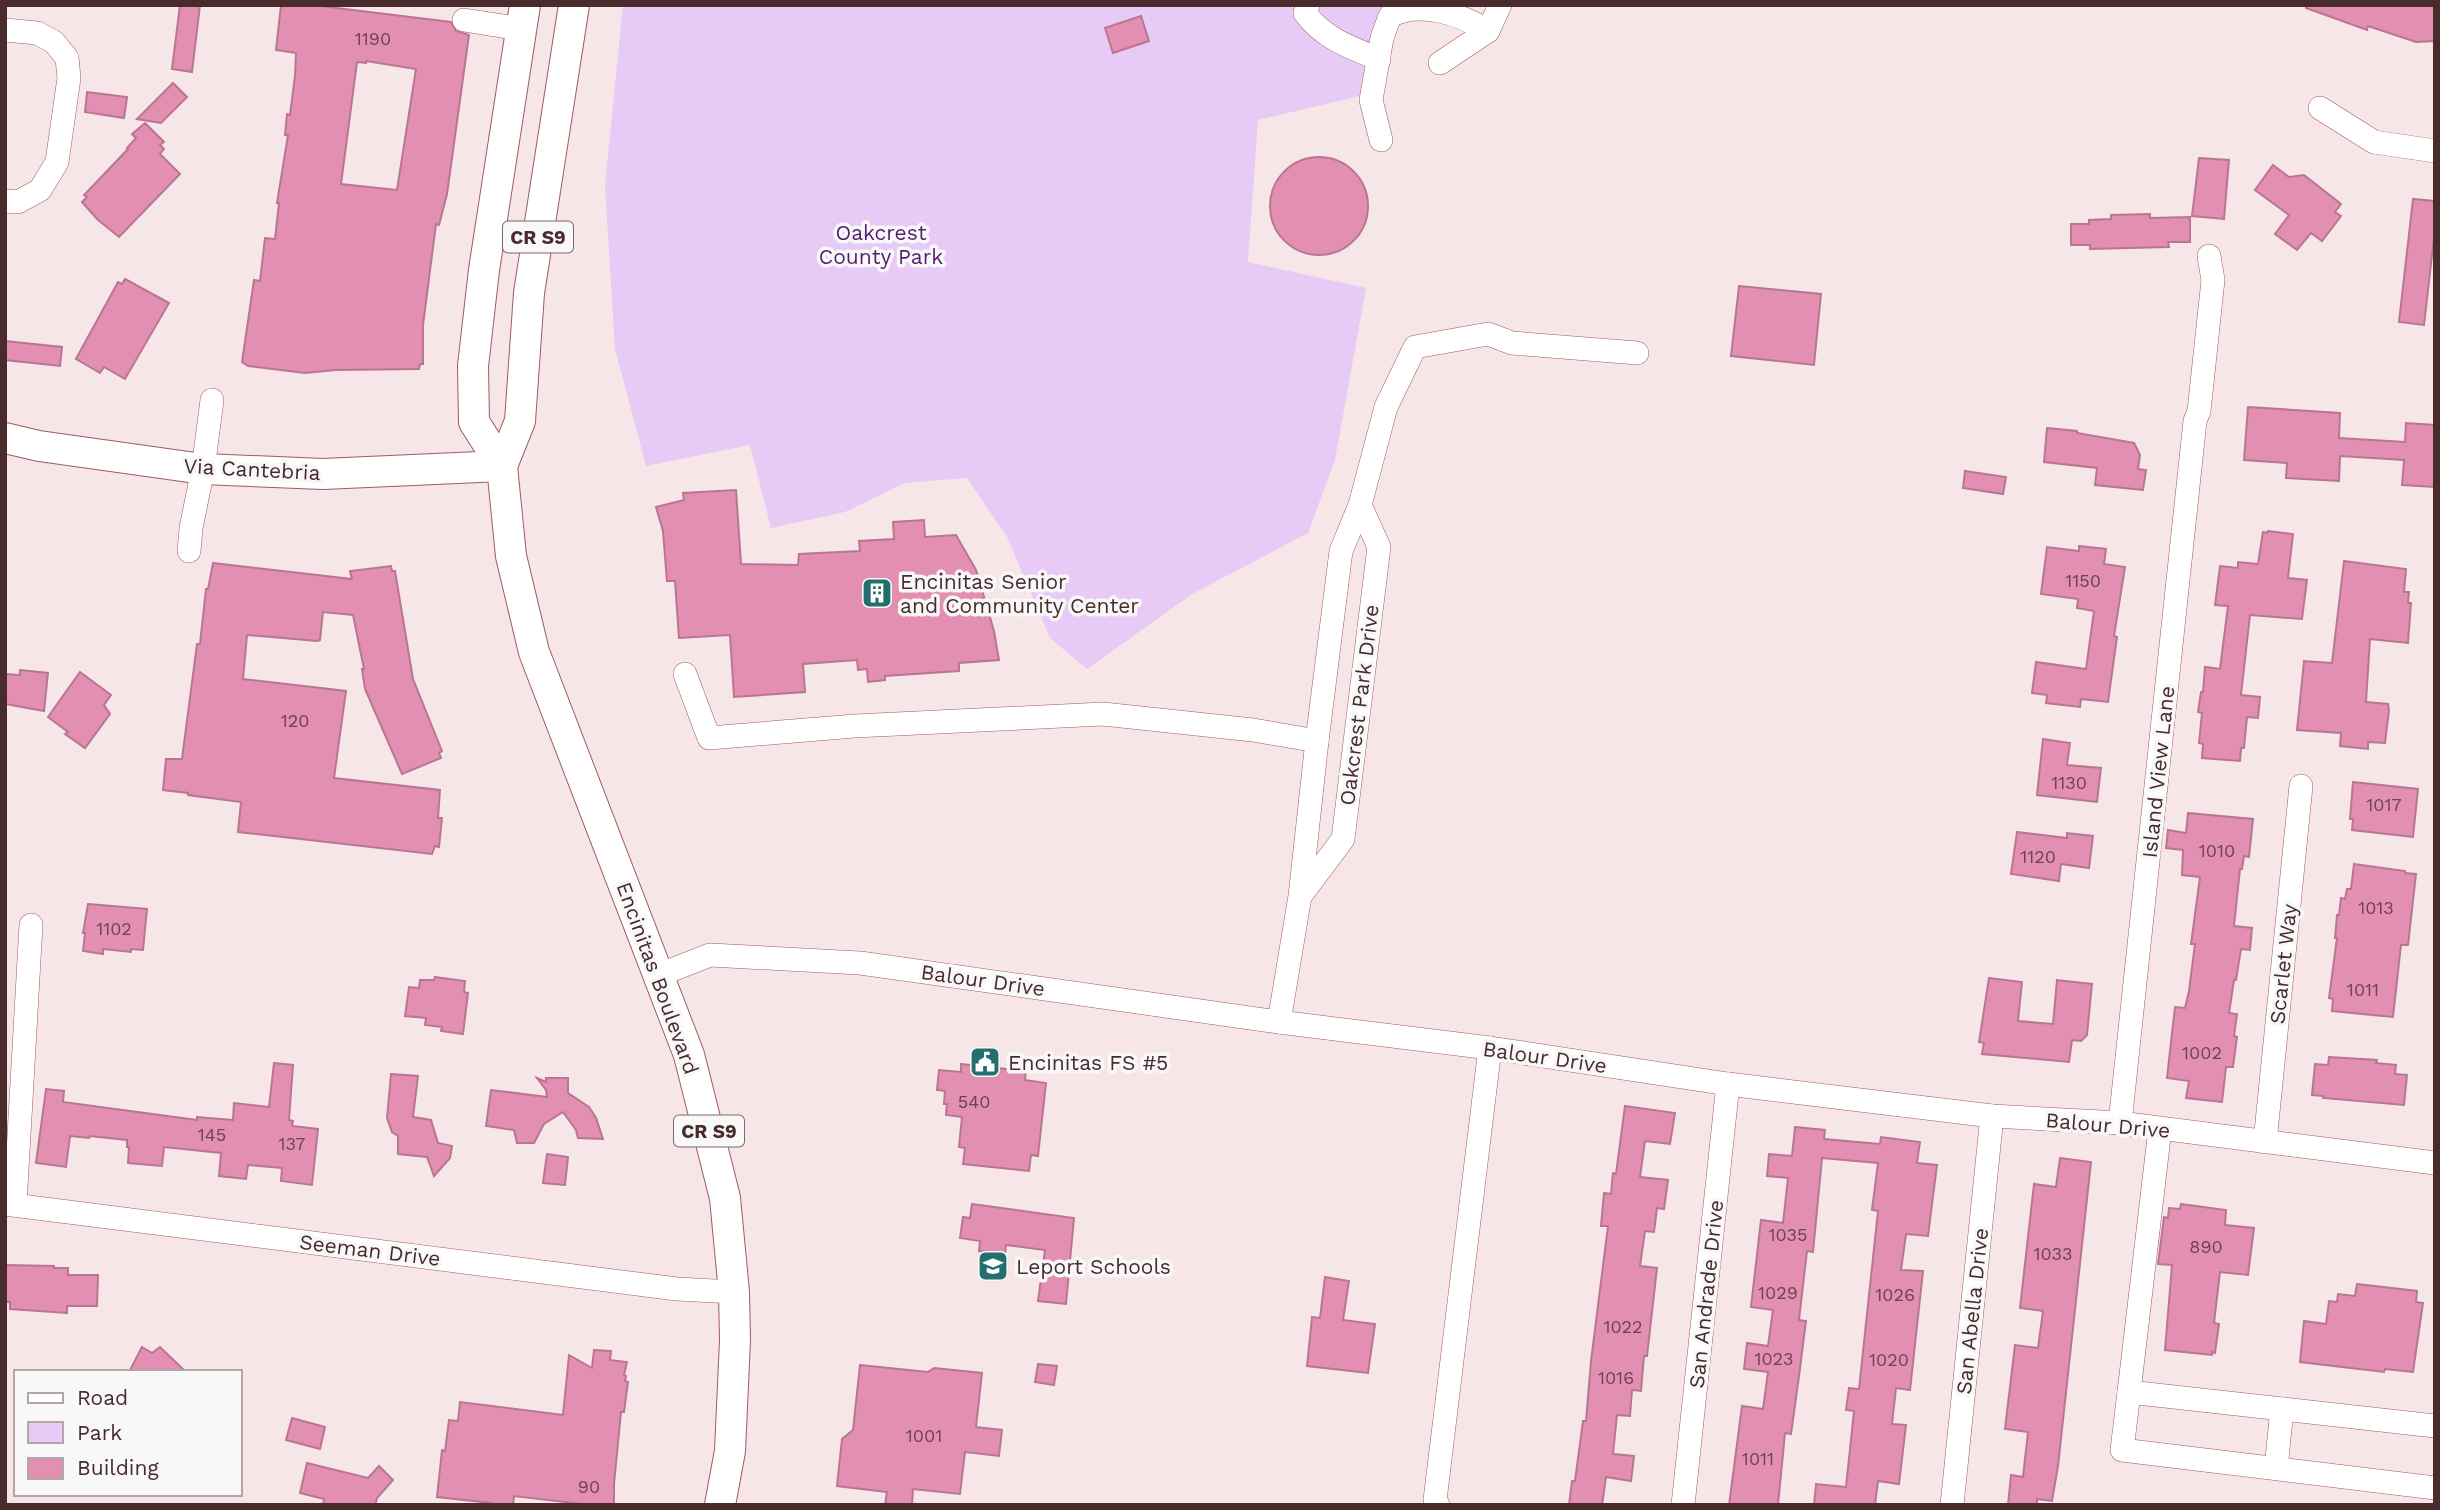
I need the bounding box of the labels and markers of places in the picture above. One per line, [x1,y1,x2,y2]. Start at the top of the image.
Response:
place label: Encinitas Senior and Community Center [900,569,1139,618]
building icon: Encinitas Senior and Community Center [860,576,894,610]
public building icon: Encinitas FS #5 [968,1045,1002,1079]
place label: Encinitas FS #5 [1008,1050,1168,1075]
school or university icon: Leport Schools [976,1249,1010,1283]
place label: Leport Schools [1016,1254,1171,1279]

